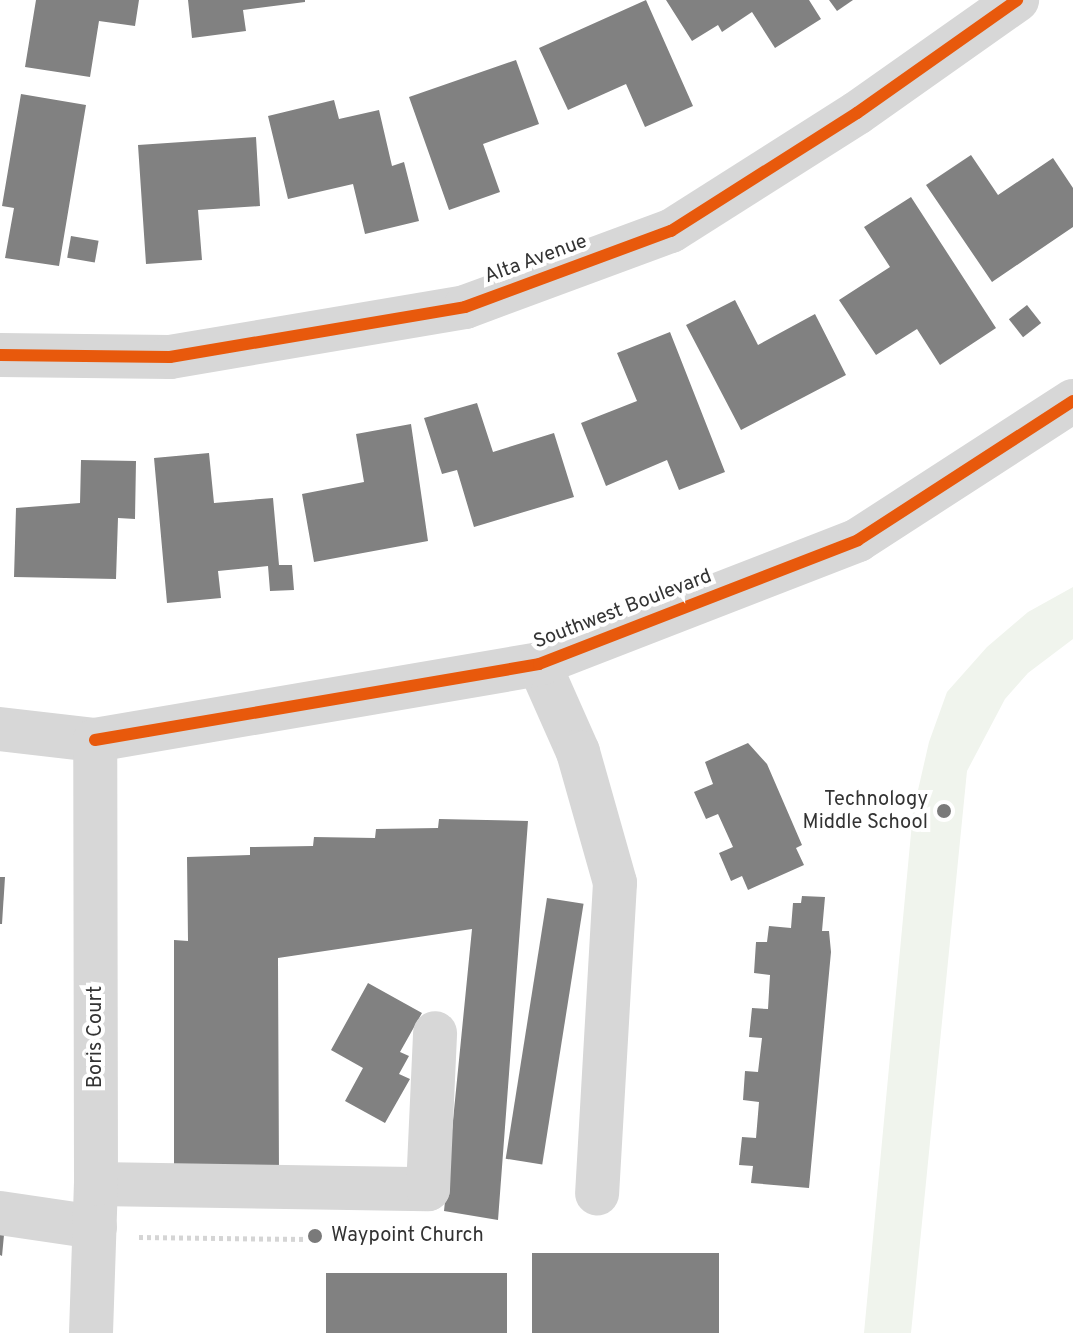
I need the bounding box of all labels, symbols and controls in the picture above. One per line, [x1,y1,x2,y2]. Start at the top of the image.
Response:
street label: Alta Avenue [481,230,591,290]
street label: Southwest Boulevard [531,565,715,655]
place label: Technology Middle School [803,788,928,835]
marker: Technology Middle School [935,802,953,820]
street label: Boris Court [84,986,108,1088]
place label: Waypoint Church [331,1224,484,1248]
marker: Waypoint Church [306,1227,324,1245]

